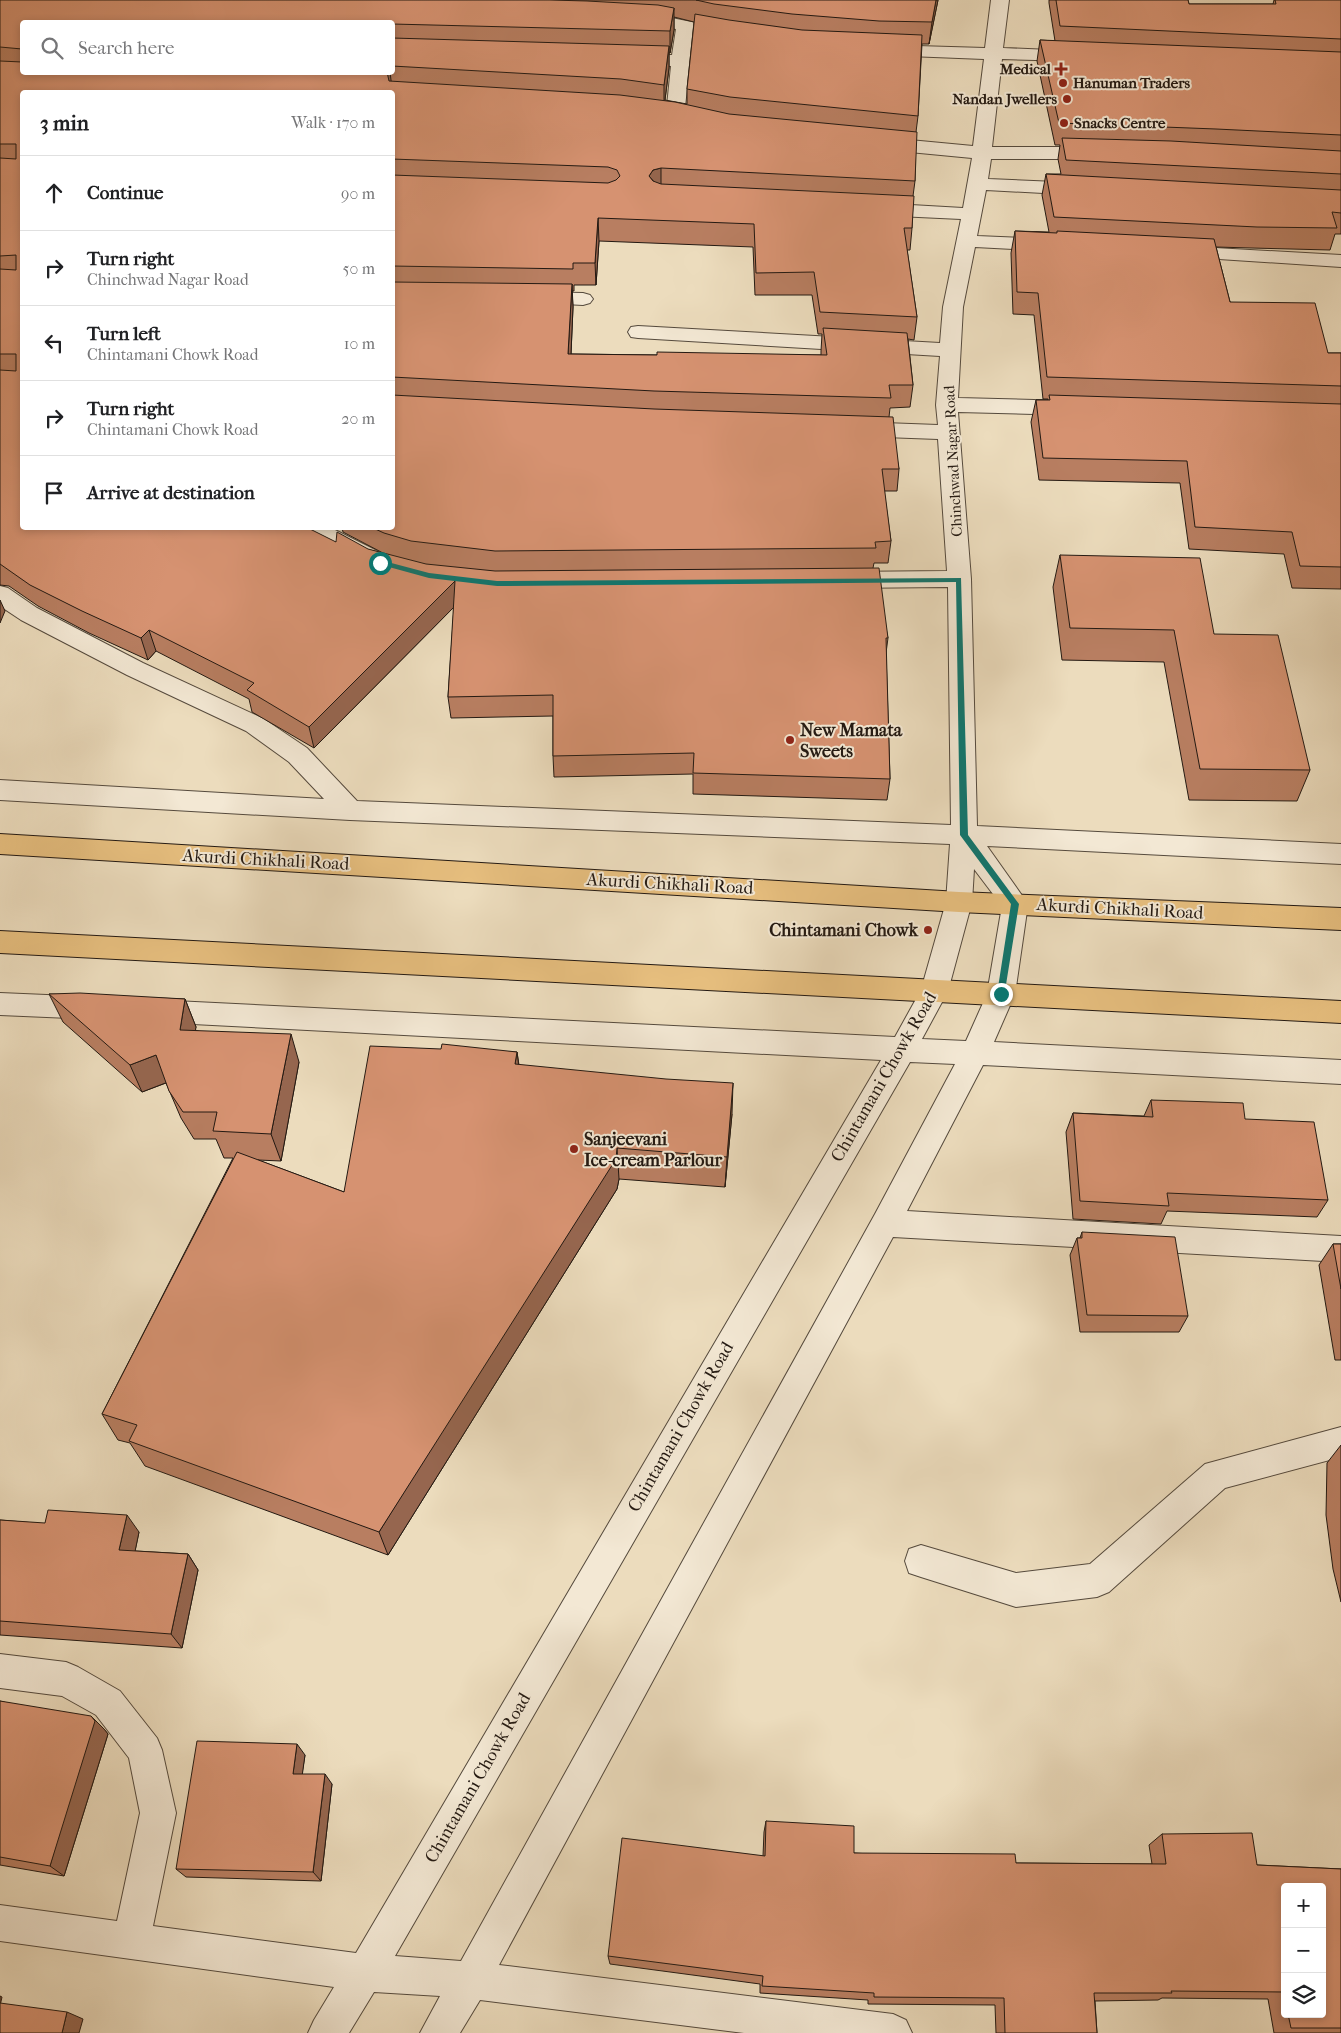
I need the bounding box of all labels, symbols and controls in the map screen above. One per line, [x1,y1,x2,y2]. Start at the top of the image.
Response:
search box [20,20,395,75]
icon: search [38,34,66,62]
text: Search here [78,37,174,59]
place label: Medical [999,60,1052,78]
marker: Medical [1055,63,1067,75]
place label: Hanuman Traders [1073,74,1191,92]
marker: Hanuman Traders [1057,77,1069,89]
place label: Nandan Jwellers [952,90,1057,108]
marker: Nandan Jwellers [1061,93,1073,105]
text: 3 min [40,111,89,135]
text: Walk · 170 m [291,113,375,132]
place label: Snacks Centre [1074,114,1166,132]
marker: Snacks Centre [1058,117,1070,129]
icon: ahead [40,179,68,207]
text: Continue [87,182,163,204]
text: 90 m [341,184,375,203]
text: Turn right [87,248,174,270]
icon: right [40,254,68,282]
text: 50 m [343,259,375,278]
text: Chinchwad Nagar Road [87,270,249,289]
text: Turn left [87,323,161,345]
icon: left [40,329,68,357]
text: 10 m [344,334,375,353]
text: Chintamani Chowk Road [87,345,258,364]
street label: Chinchwad Nagar Road [940,384,966,537]
text: Turn right [87,398,174,420]
icon: right [40,404,68,432]
text: 20 m [341,409,375,428]
text: Chintamani Chowk Road [87,420,258,439]
icon: arrive [40,479,68,507]
text: Arrive at destination [87,482,255,504]
route start [369,552,392,575]
place label: New Mamata Sweets [800,720,903,762]
marker: New Mamata Sweets [784,734,796,746]
street label: Akurdi Chikhali Road [181,845,350,875]
street label: Akurdi Chikhali Road [585,869,754,899]
street label: Akurdi Chikhali Road [1035,894,1204,924]
place label: Chintamani Chowk [769,920,919,941]
marker: Chintamani Chowk [922,924,934,936]
route end [990,983,1013,1006]
street label: Chintamani Chowk Road [827,988,941,1166]
place label: Sanjeevani Ice-cream Parlour [584,1129,722,1171]
marker: Sanjeevani Ice-cream Parlour [568,1143,580,1155]
street label: Chintamani Chowk Road [624,1338,738,1516]
street label: Chintamani Chowk Road [421,1689,535,1867]
map controls [1281,1883,1326,2018]
button: + [1281,1883,1326,1928]
button: − [1281,1928,1326,1973]
button: layers [1281,1973,1326,2018]

